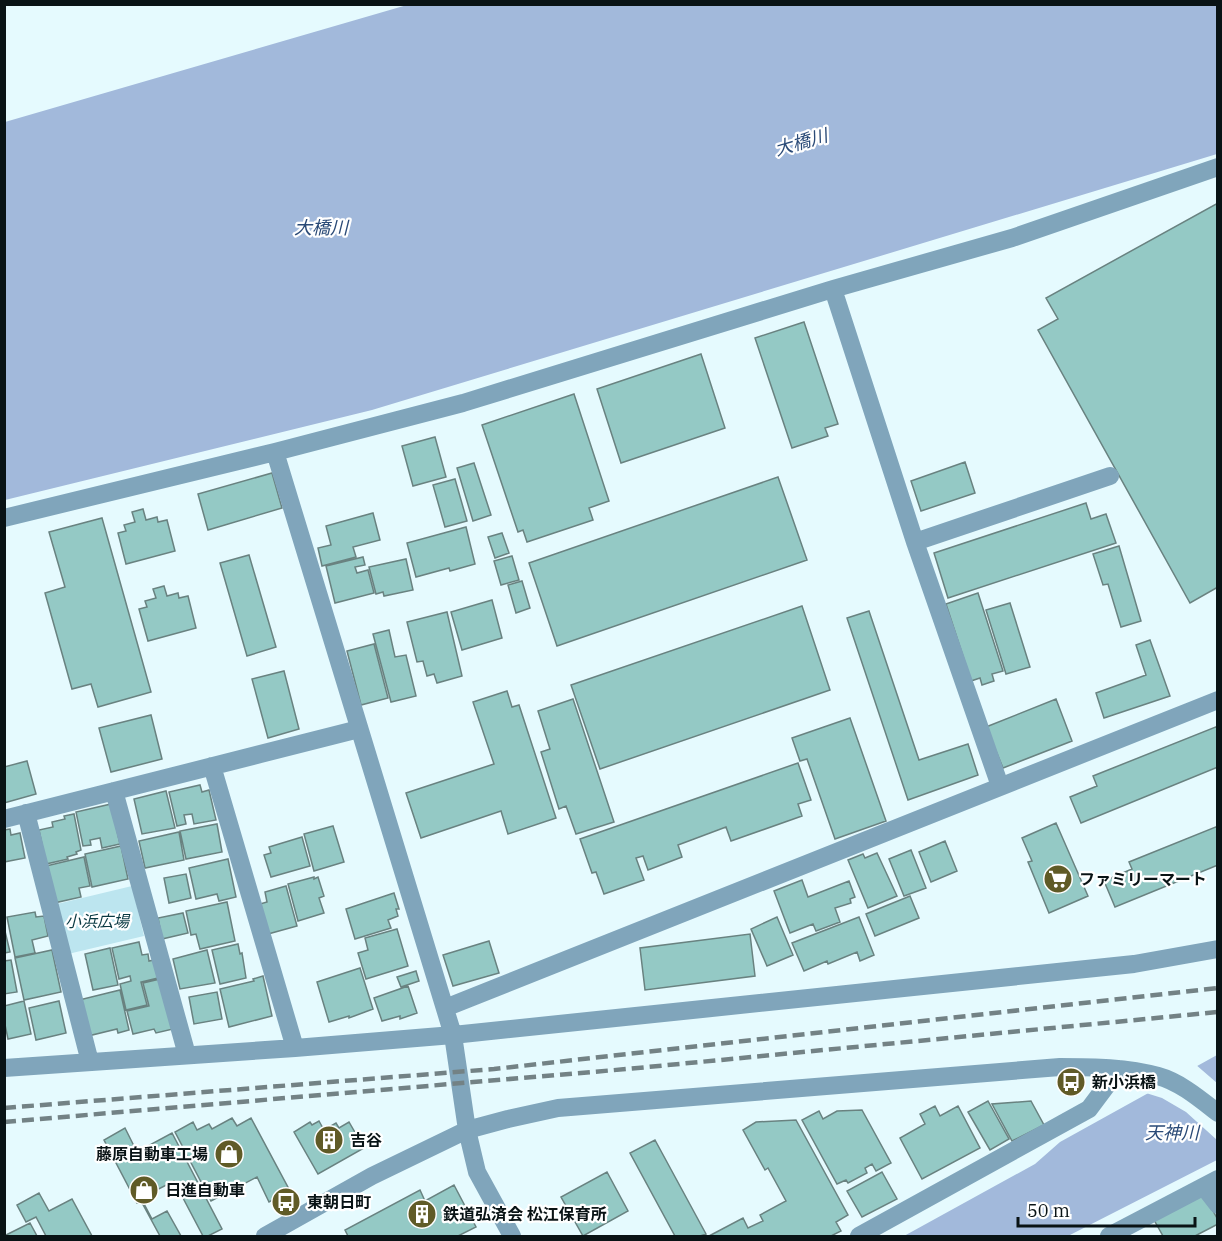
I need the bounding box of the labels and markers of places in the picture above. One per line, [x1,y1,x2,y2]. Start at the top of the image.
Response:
supermarket icon: ファミリーマート [1042,863,1074,895]
place label: ファミリーマート [1079,869,1207,889]
bus stop icon: 新小浜橋 [1055,1066,1087,1098]
place label: 新小浜橋 [1092,1072,1156,1092]
building icon: 吉谷 [313,1124,345,1156]
place label: 吉谷 [350,1130,382,1150]
shop icon: 藤原自動車工場 [213,1138,245,1170]
place label: 藤原自動車工場 [96,1144,208,1164]
shop icon: 日進自動車 [128,1174,160,1206]
place label: 日進自動車 [165,1180,245,1200]
bus stop icon: 東朝日町 [270,1186,302,1218]
place label: 東朝日町 [307,1192,371,1212]
building icon: 鉄道弘済会 松江保育所 [406,1198,438,1230]
place label: 鉄道弘済会 松江保育所 [443,1204,607,1224]

